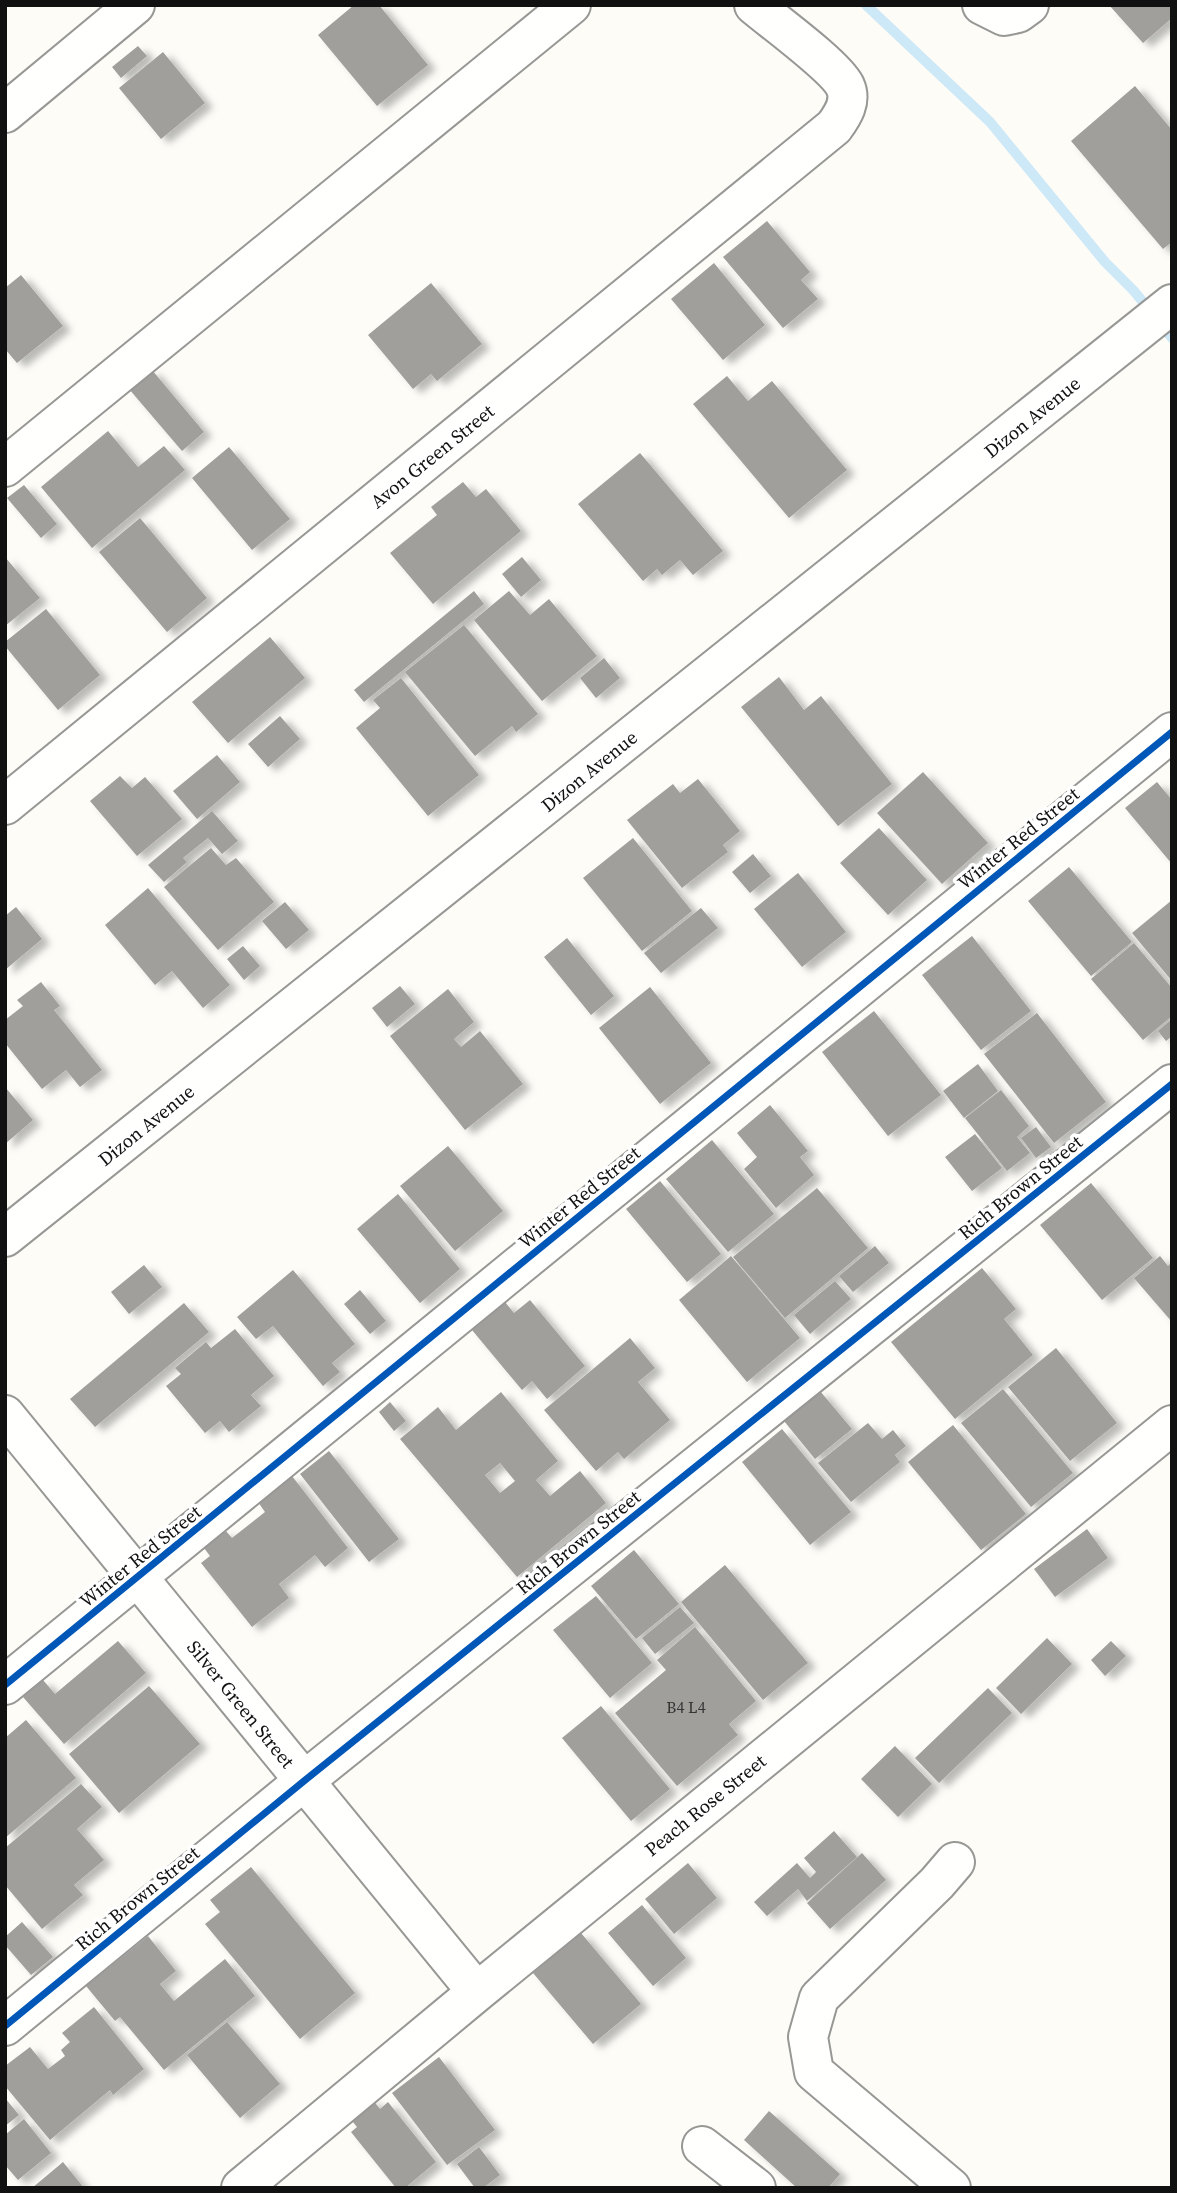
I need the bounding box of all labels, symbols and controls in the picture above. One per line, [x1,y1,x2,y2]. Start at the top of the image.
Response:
street label: Dizon Avenue [979,370,1085,464]
street label: Avon Green Street [365,397,500,514]
street label: Dizon Avenue [536,724,642,818]
street label: Winter Red Street [952,780,1085,895]
street label: Dizon Avenue [93,1078,199,1172]
street label: Rich Brown Street [952,1128,1088,1245]
street label: Winter Red Street [513,1139,646,1254]
street label: Rich Brown Street [510,1483,646,1600]
street label: Winter Red Street [74,1498,207,1613]
street label: Silver Green Street [181,1635,301,1774]
house number: B4 L4 [666,1696,706,1718]
street label: Peach Rose Street [639,1748,772,1862]
street label: Rich Brown Street [69,1839,205,1956]

